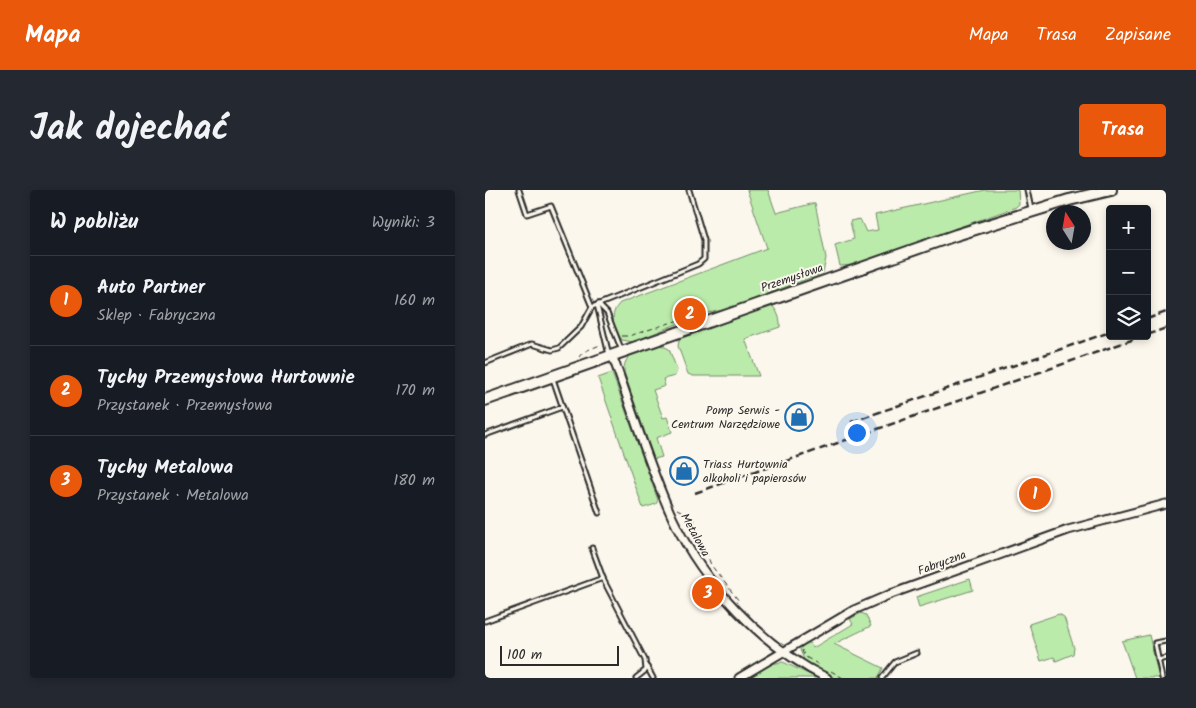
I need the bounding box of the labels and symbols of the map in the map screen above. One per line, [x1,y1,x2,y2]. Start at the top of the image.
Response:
north arrow [1046,205,1091,250]
street label: Przemysłowa [758,258,826,298]
pin: 2 [674,295,706,333]
place label: Pomp Serwis - Centrum Narzędziowe [671,401,781,434]
shop icon: Pomp Serwis - Centrum Narzędziowe [784,402,814,432]
your location [844,420,870,446]
place label: Triass Hurtownia alkoholi i papierosów [703,455,807,488]
shop icon: Triass Hurtownia alkoholi i papierosów [669,456,699,486]
pin: 1 [1019,475,1051,513]
street label: Metalowa [675,510,715,561]
street label: Fabryczna [915,545,969,581]
pin: 3 [692,574,724,612]
scale bar [500,643,619,666]

